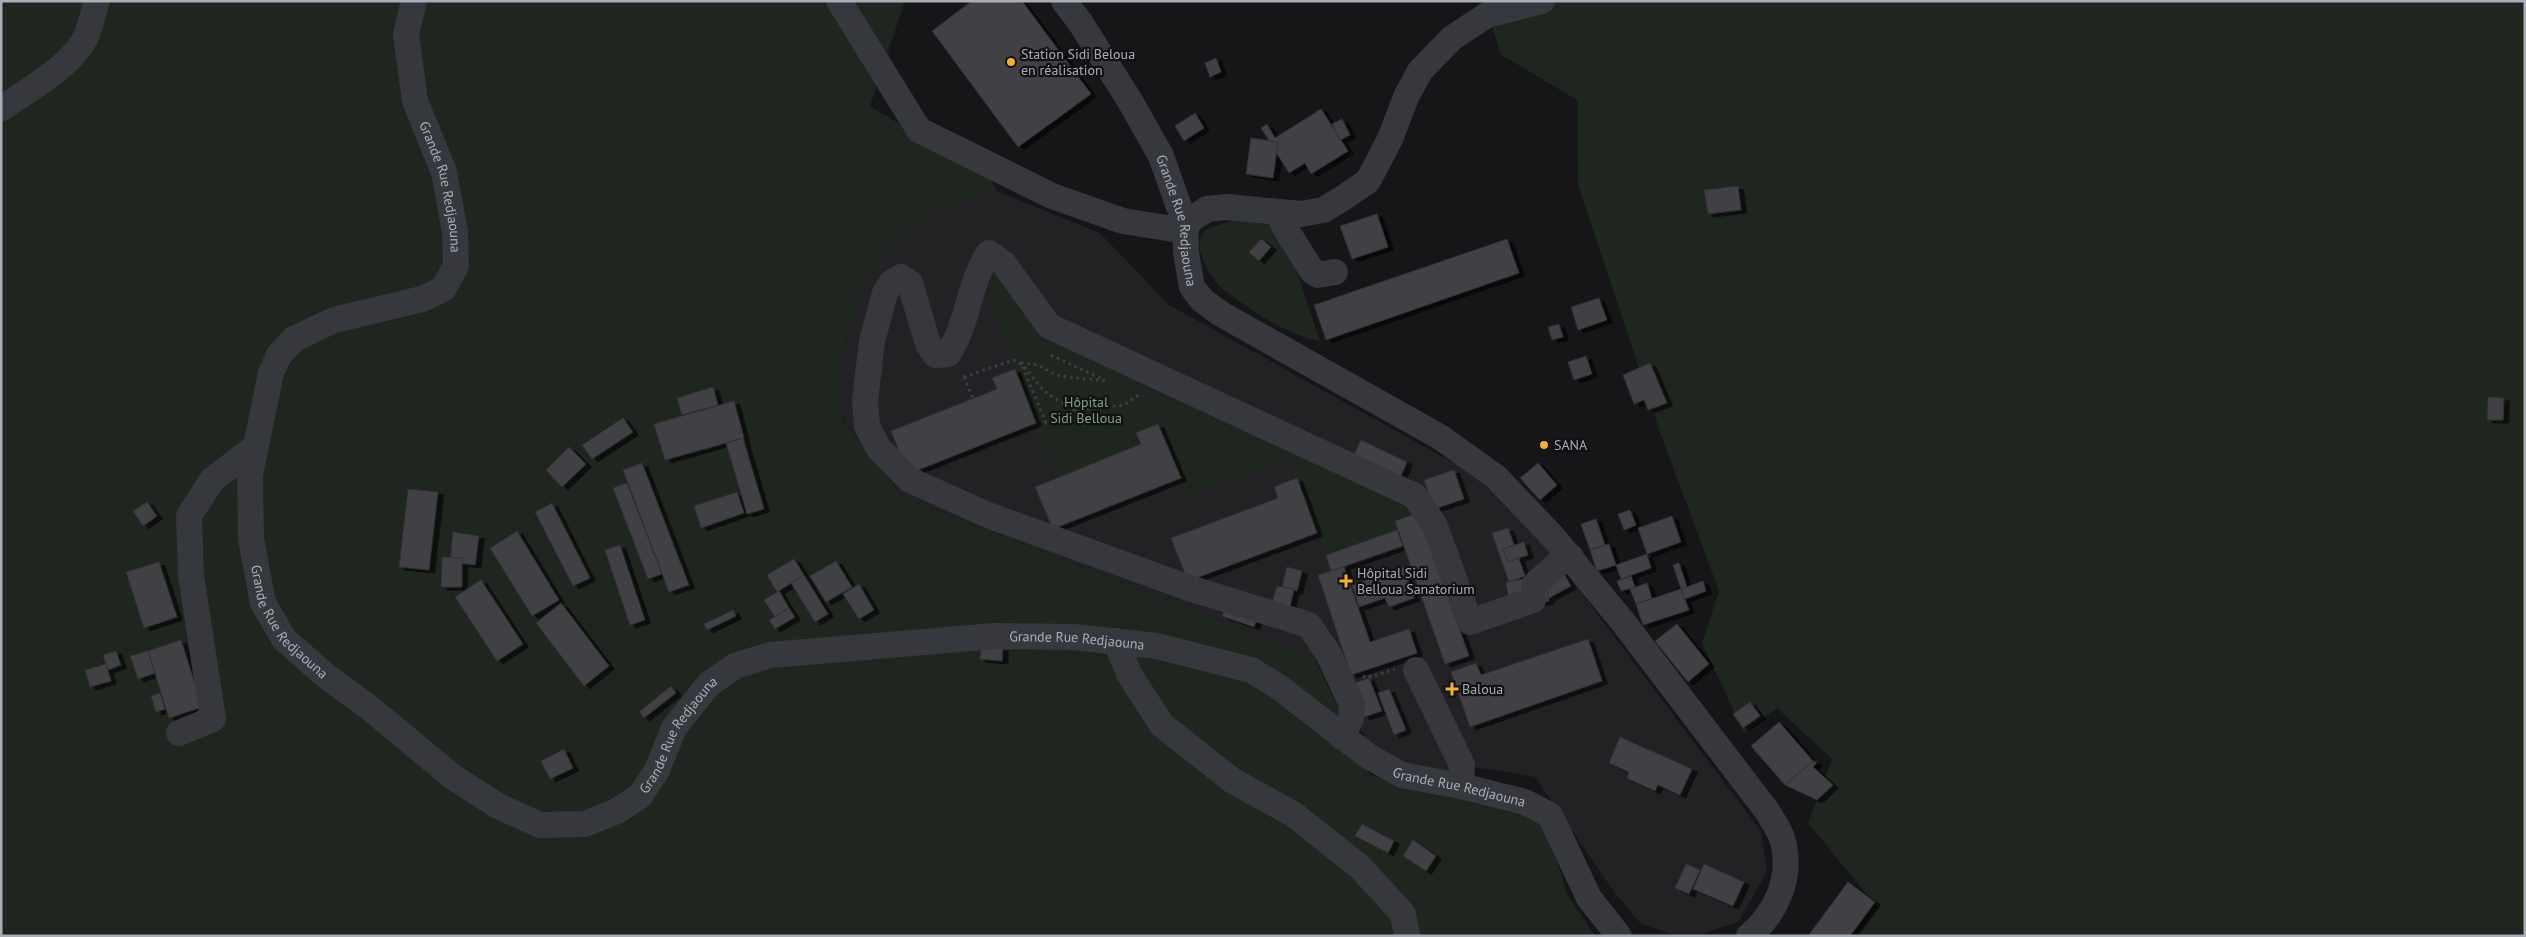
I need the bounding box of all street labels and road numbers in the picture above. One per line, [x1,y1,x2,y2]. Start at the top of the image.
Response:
street label: Grande Rue Redjaouna [415,118,465,253]
street label: Grande Rue Redjaouna [1152,152,1201,288]
street label: Grande Rue Redjaouna [247,564,332,683]
street label: Grande Rue Redjaouna [1009,627,1146,654]
street label: Grande Rue Redjaouna [635,672,721,797]
street label: Grande Rue Redjaouna [1389,762,1527,811]

